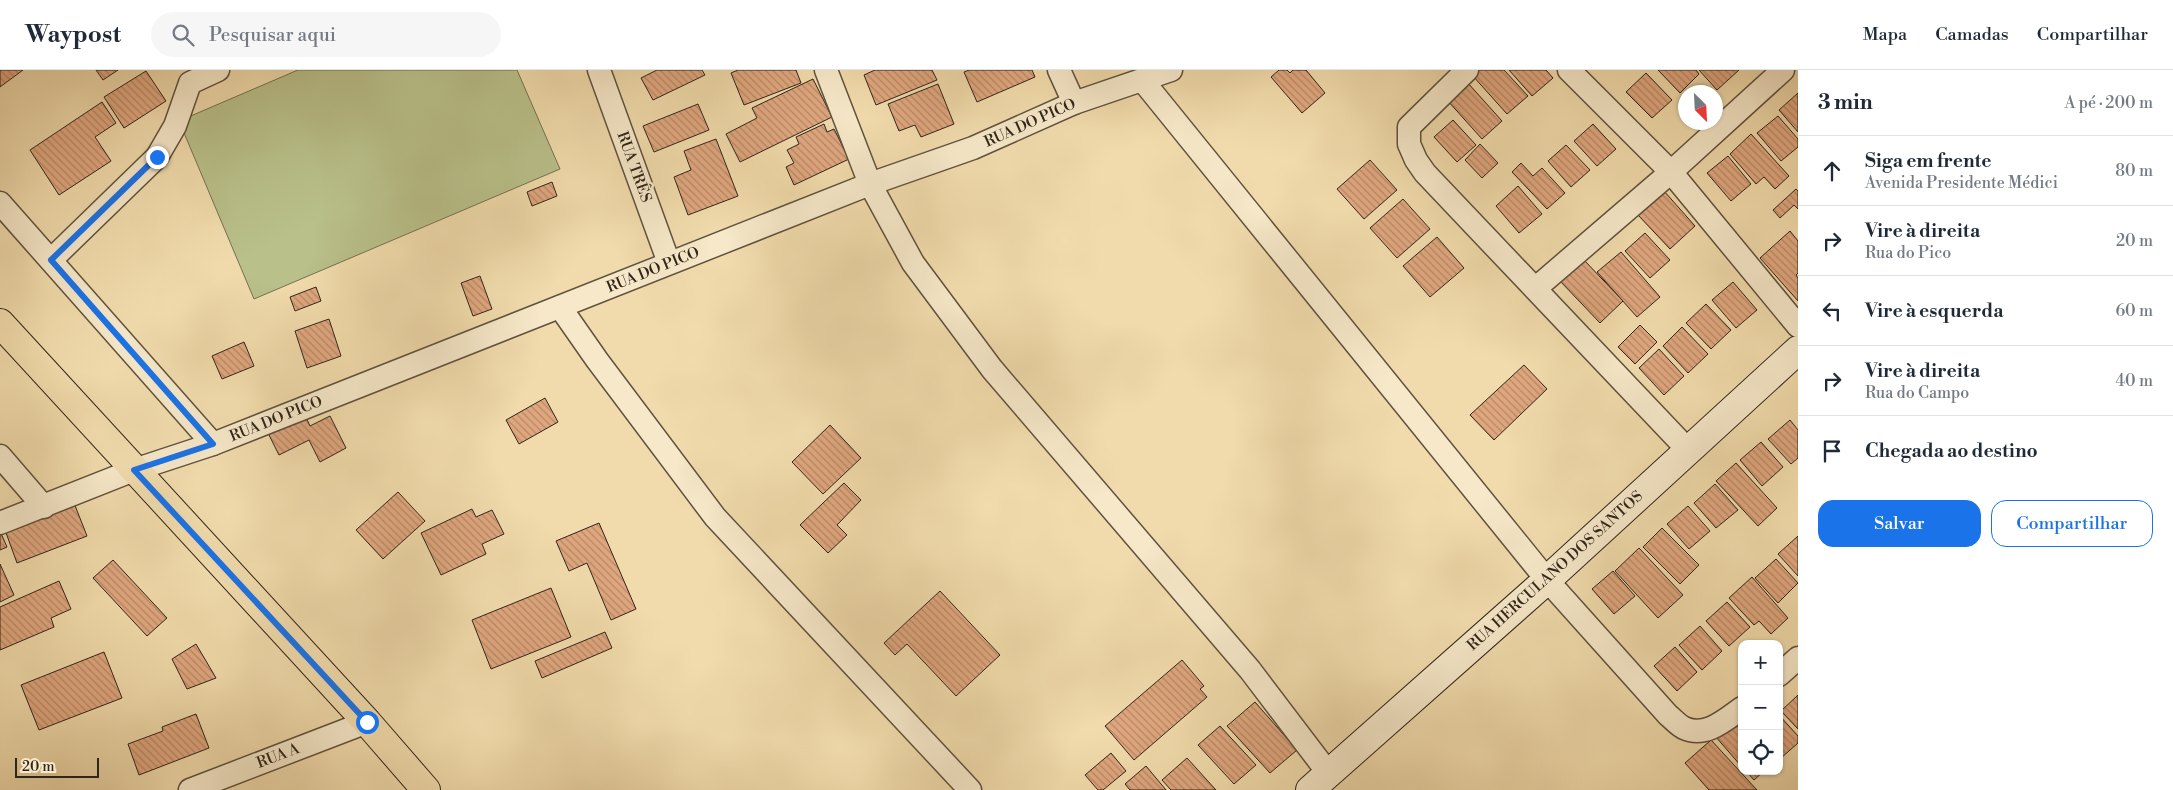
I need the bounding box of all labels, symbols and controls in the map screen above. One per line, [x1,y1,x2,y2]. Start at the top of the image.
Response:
search box [151,12,501,57]
text: Waypost [25,20,121,50]
icon: search [169,21,197,49]
text: Pesquisar aqui [209,23,336,47]
text: Mapa [1863,23,1907,46]
text: Camadas [1935,23,2009,46]
text: Compartilhar [2037,23,2148,46]
north arrow [1678,85,1723,130]
text: 3 min [1818,90,1873,116]
text: A pé · 200 m [2065,93,2153,113]
street label: RUA DO PICO [981,94,1079,152]
street label: RUA TRÊS [612,129,657,205]
route end [146,146,169,169]
text: Siga em frente [1865,149,1992,173]
icon: ahead [1818,157,1846,185]
text: 80 m [2115,161,2153,181]
text: Avenida Presidente Médici [1865,173,2058,193]
text: Vire à direita [1865,219,1980,243]
icon: right [1818,227,1846,255]
text: 20 m [2116,231,2153,251]
street label: RUA DO PICO [604,243,702,297]
text: Rua do Pico [1865,243,1951,263]
icon: left [1818,297,1846,325]
text: Vire à esquerda [1865,299,2004,323]
text: 60 m [2115,301,2153,321]
text: Vire à direita [1865,359,1980,383]
icon: right [1818,367,1846,395]
text: 40 m [2116,371,2153,391]
text: Rua do Campo [1865,383,1969,403]
street label: RUA DO PICO [227,392,325,446]
icon: arrive [1818,437,1846,465]
text: Chegada ao destino [1865,439,2038,463]
street label: RUA HERCULANO DOS SANTOS [1463,487,1647,655]
button: Salvar [1818,500,1981,547]
button: Compartilhar [1991,500,2153,547]
map controls [1738,640,1783,775]
button: + [1738,640,1783,685]
button: − [1738,685,1783,730]
route start [356,711,379,734]
button: locate [1738,730,1783,775]
street label: RUA A [254,739,303,773]
scale bar [15,755,99,778]
text: 20 m [22,758,54,776]

